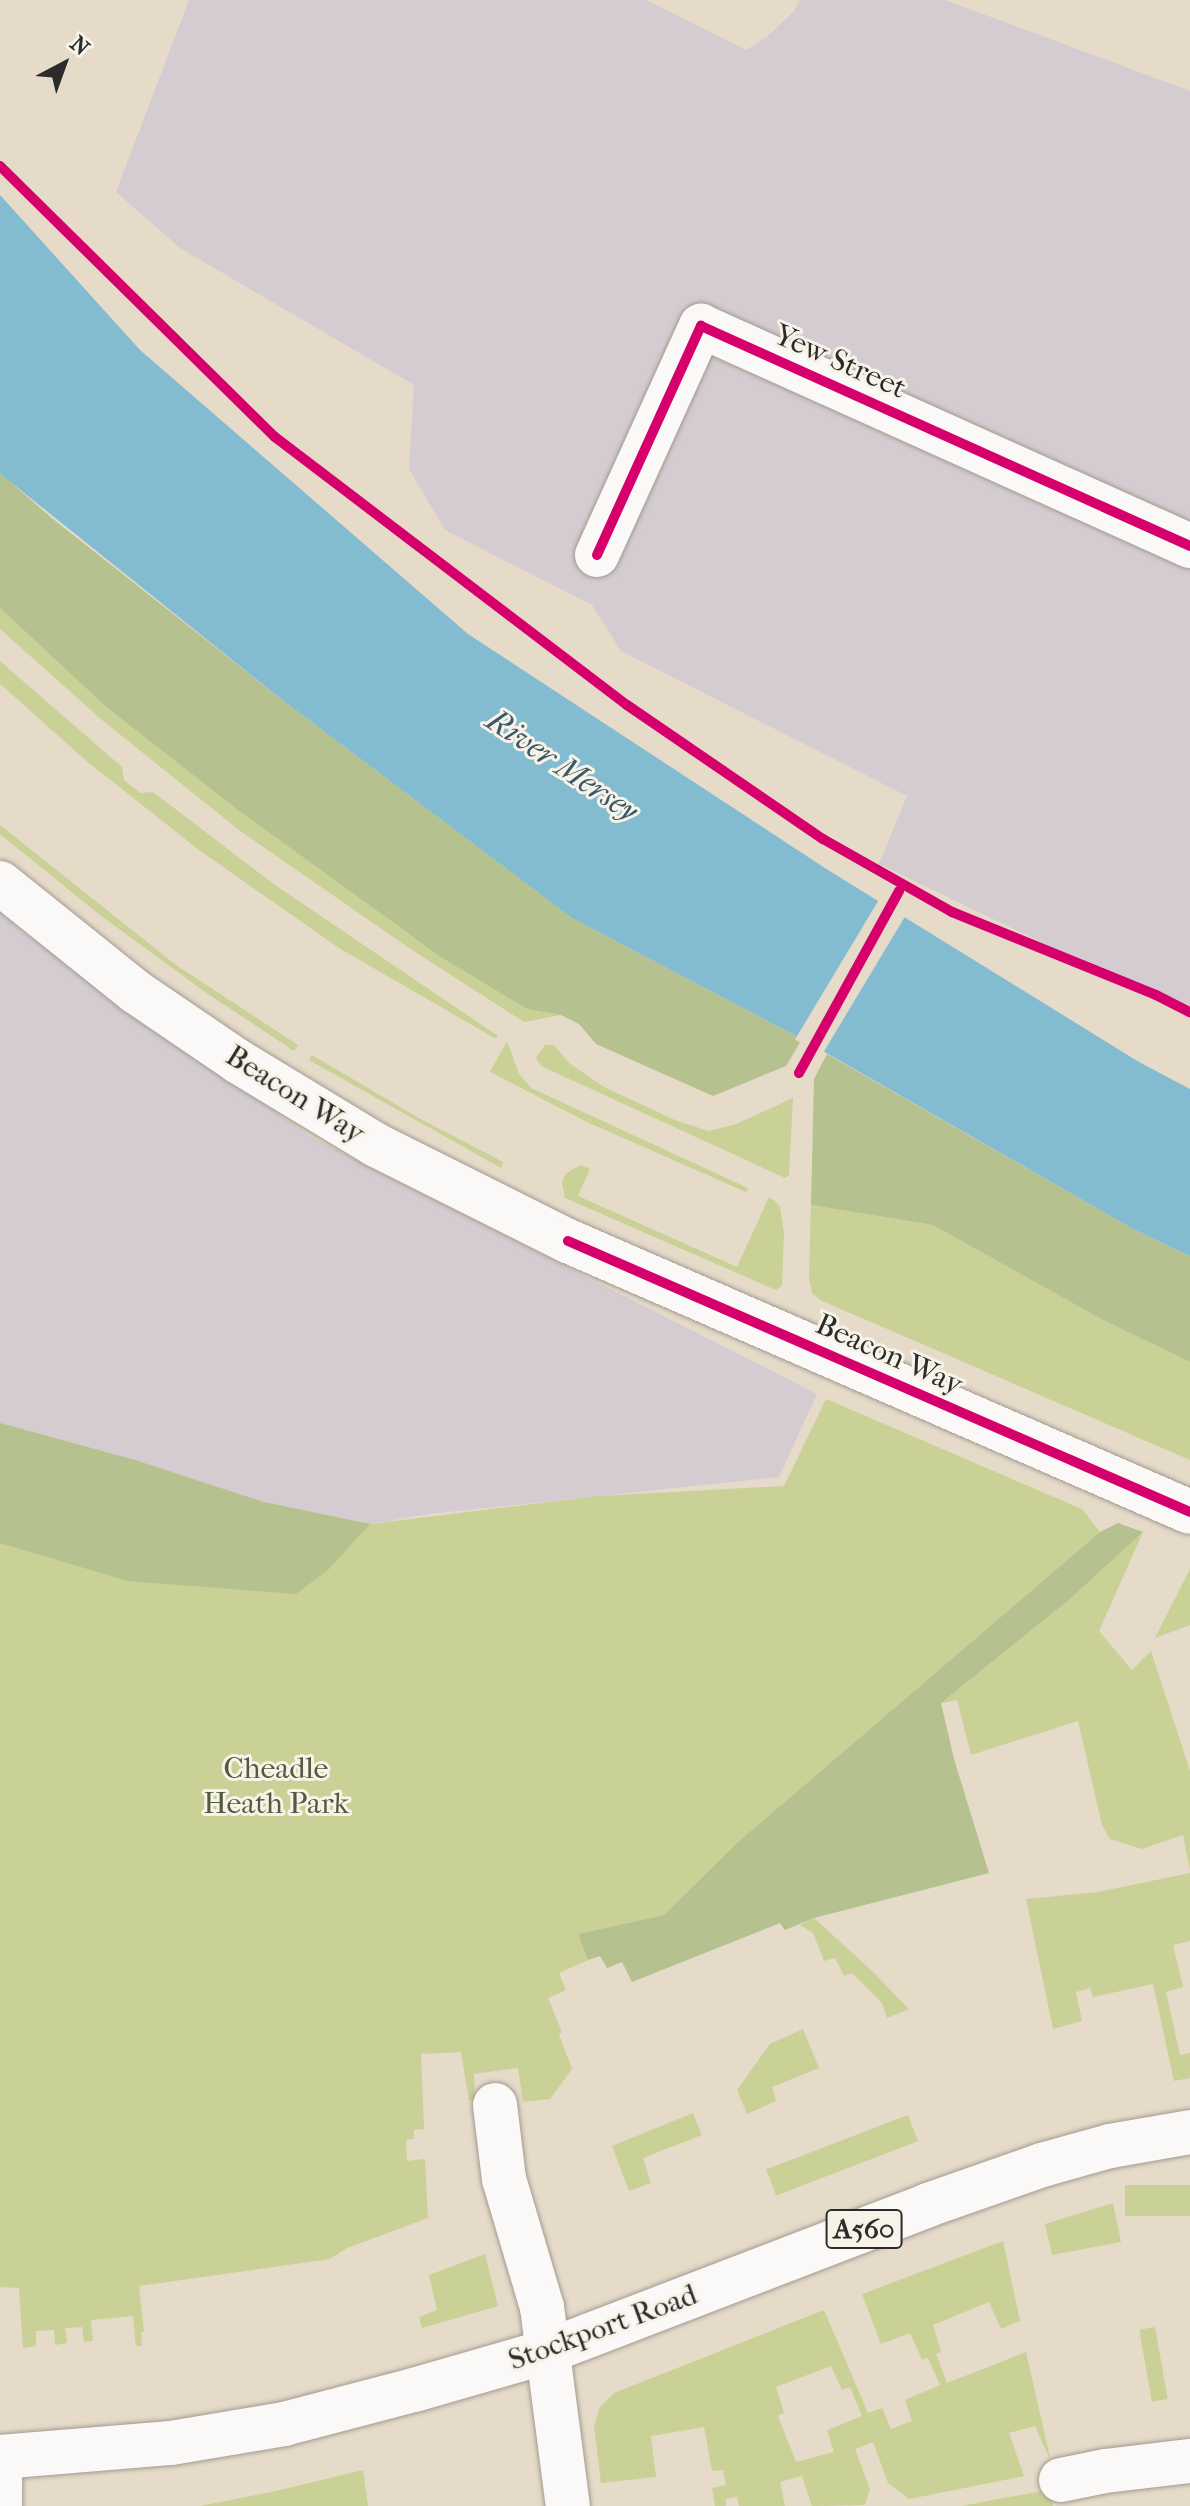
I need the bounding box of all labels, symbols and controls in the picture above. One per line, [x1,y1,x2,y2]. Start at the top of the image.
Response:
north arrow [24,24,104,104]
text: N [65,31,95,61]
street label: Yew Street [769,317,911,407]
water label: River Mersey [479,701,645,831]
street label: Beacon Way [219,1038,371,1152]
street label: Beacon Way [810,1307,968,1403]
park label: Cheadle Heath Park [203,1751,349,1822]
road number: A560 [824,2205,904,2253]
street label: Stockport Road [504,2277,702,2379]

